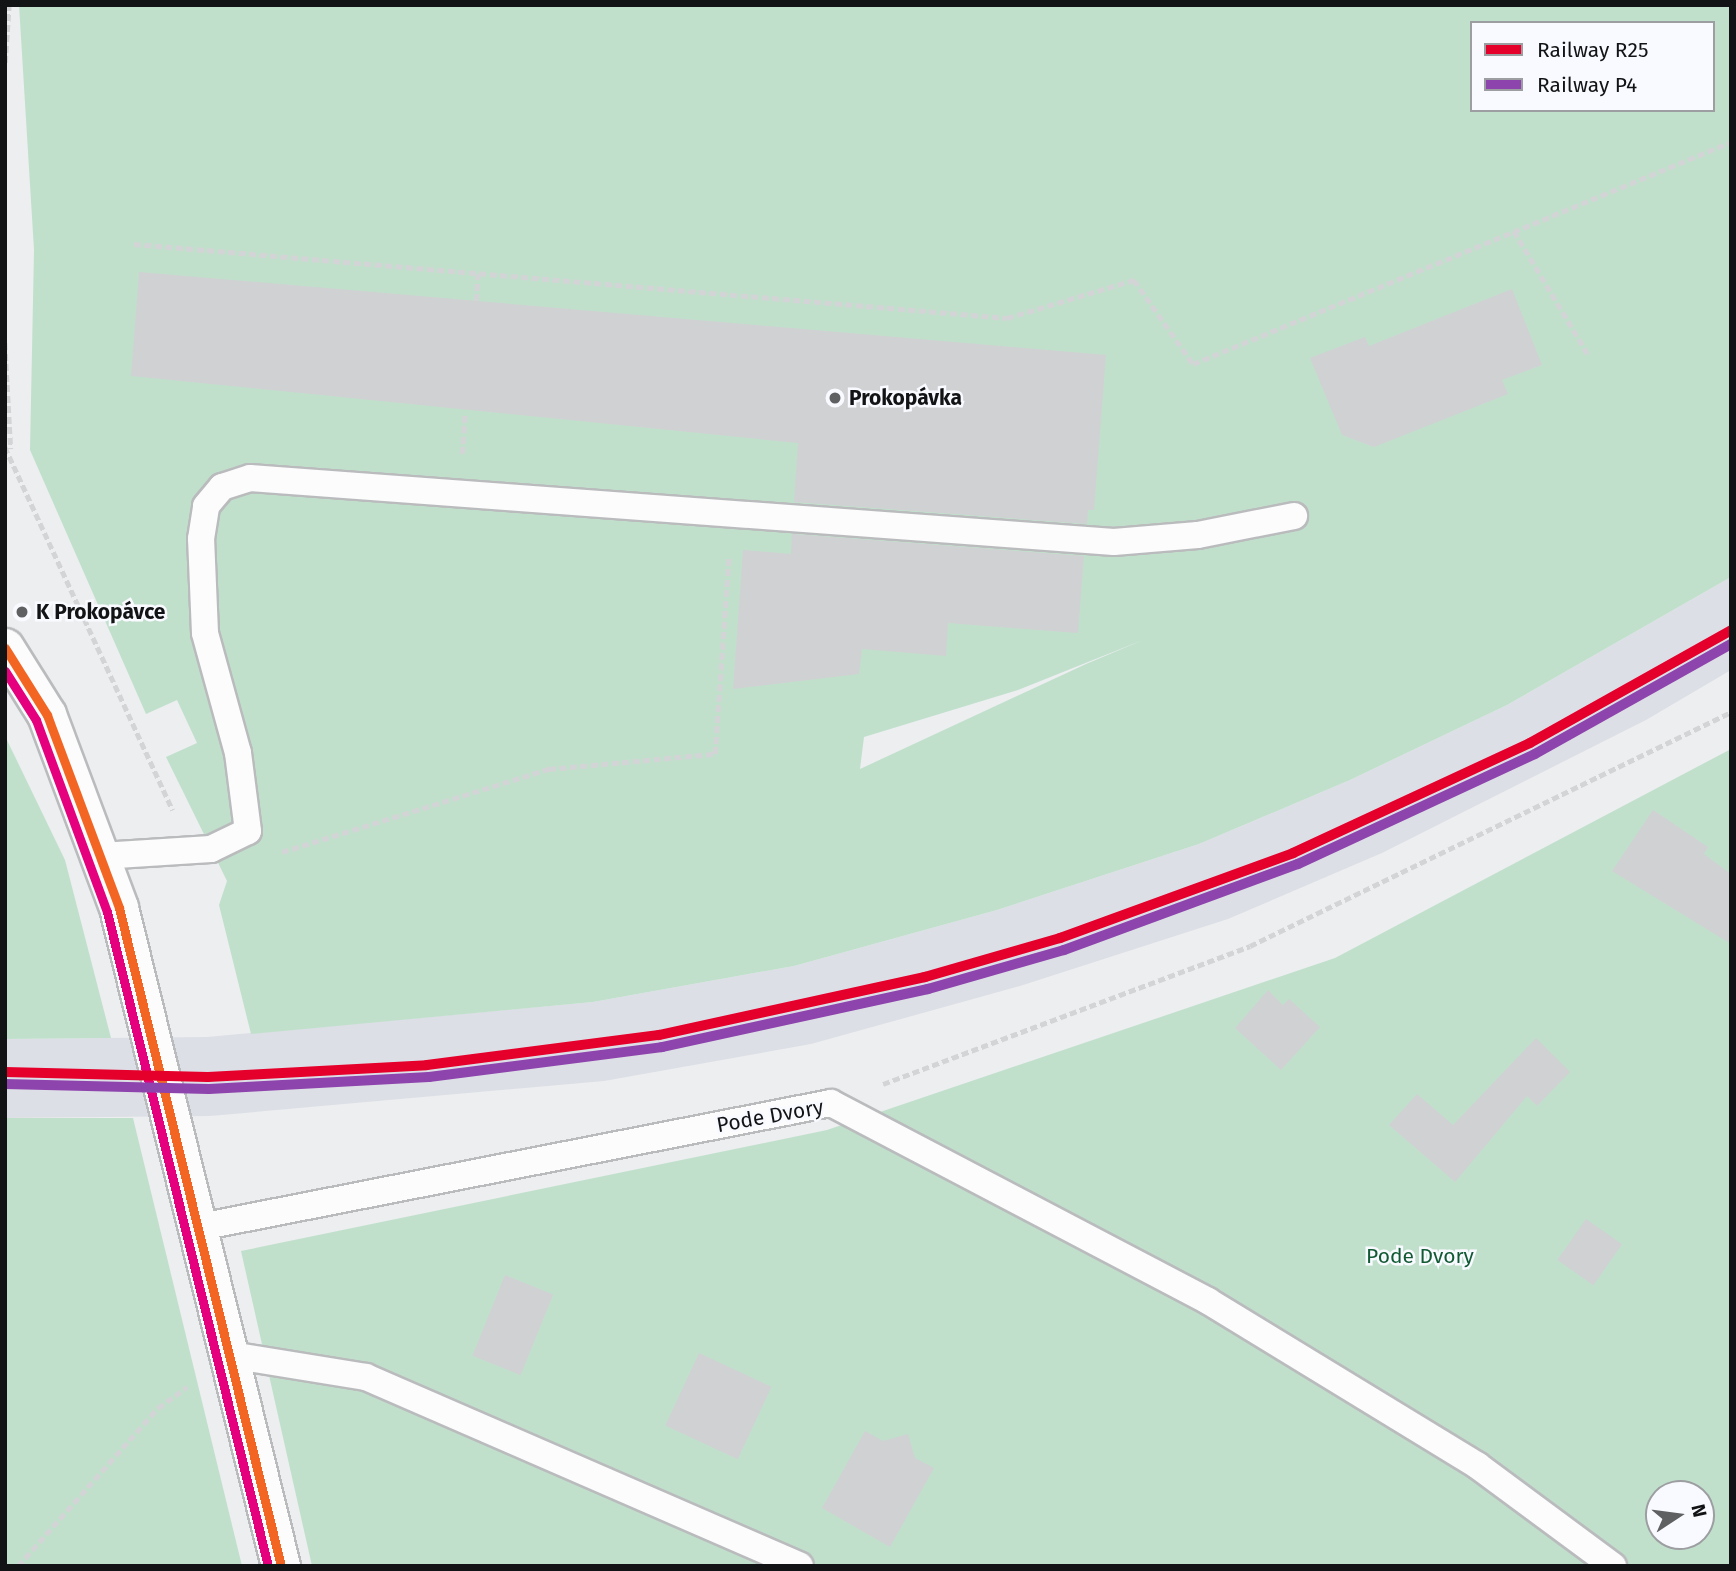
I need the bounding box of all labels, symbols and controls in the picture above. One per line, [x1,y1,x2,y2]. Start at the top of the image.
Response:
legend [1470,21,1715,112]
text: Railway R25 [1537,37,1648,63]
text: Railway P4 [1537,72,1637,98]
place label: Prokopávka [849,385,962,411]
marker: Prokopávka [827,390,843,406]
place label: K Prokopávce [36,599,165,625]
marker: K Prokopávce [14,604,30,620]
street label: Pode Dvory [715,1094,825,1138]
park label: Pode Dvory [1366,1243,1474,1269]
north arrow [1645,1480,1715,1550]
text: N [1686,1502,1712,1519]

